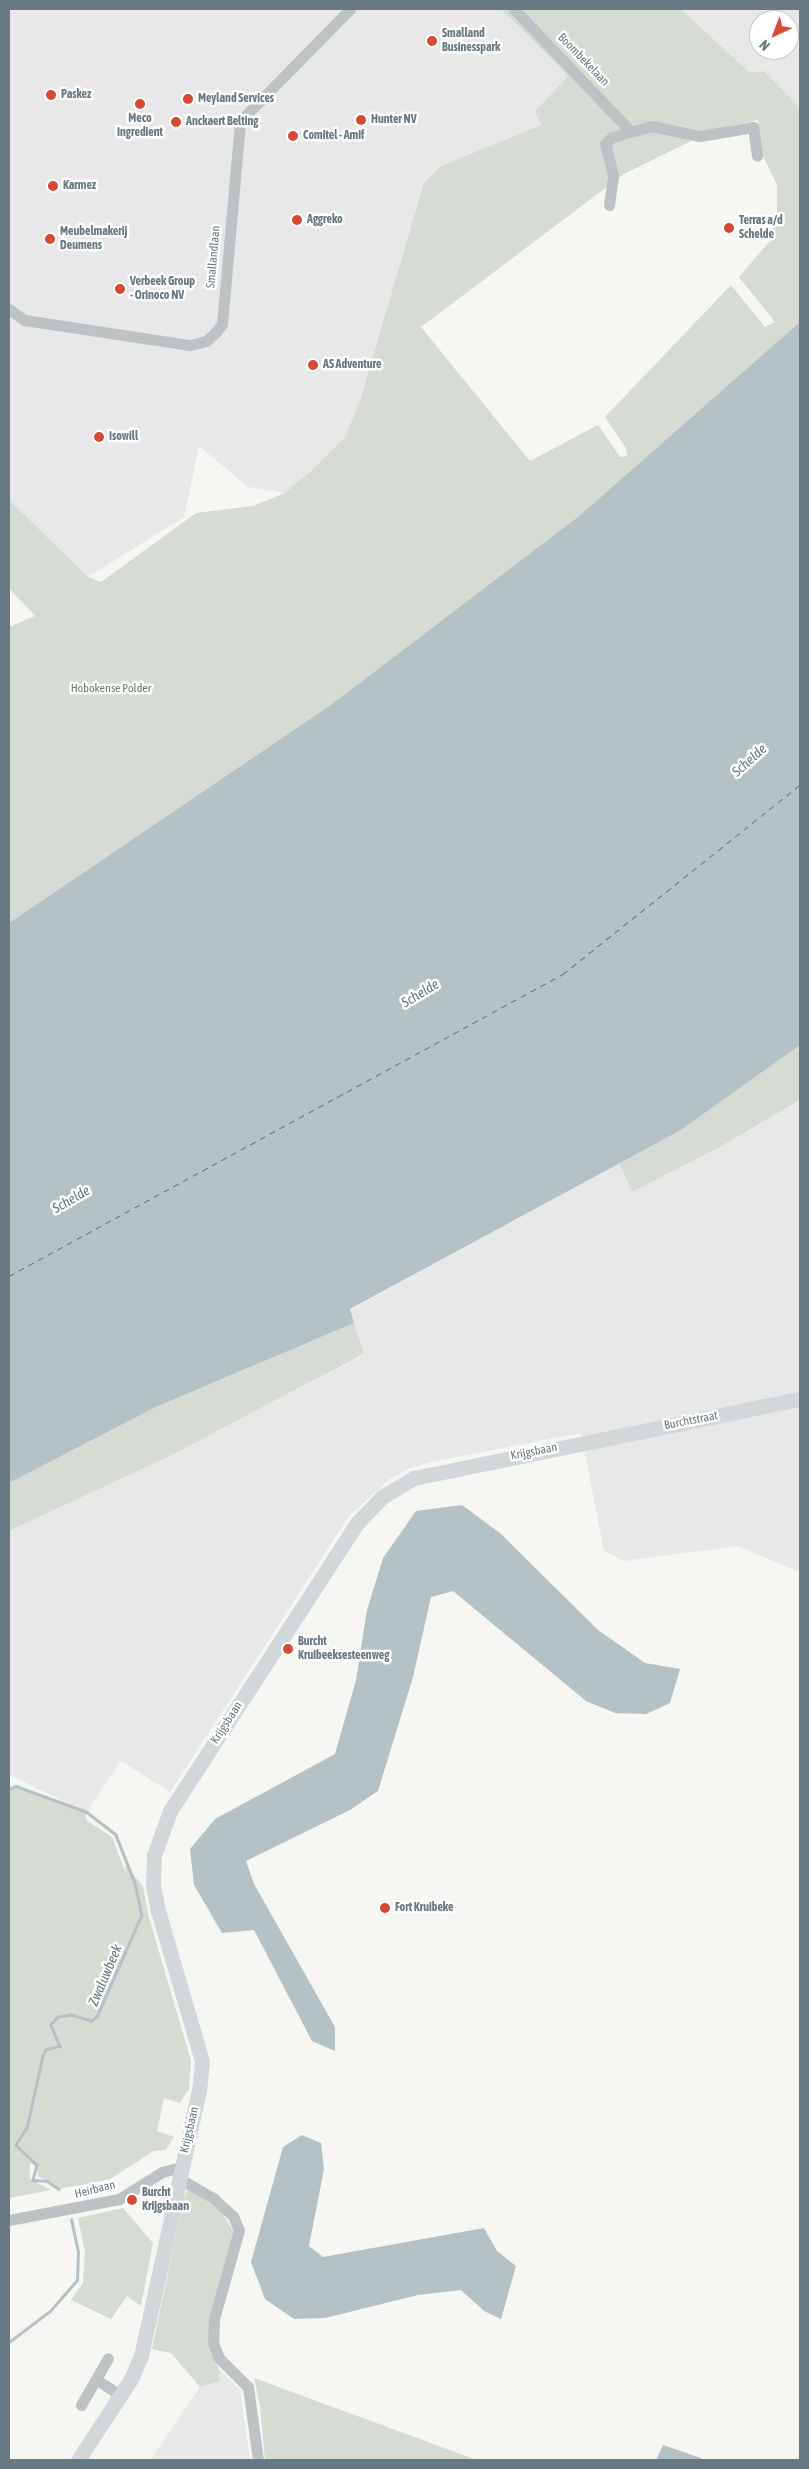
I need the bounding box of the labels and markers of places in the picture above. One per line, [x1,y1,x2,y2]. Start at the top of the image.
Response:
place label: Smalland Businesspark [442,27,500,55]
marker: Smalland Businesspark [426,35,438,47]
place label: Paskez [61,88,91,102]
marker: Paskez [45,89,57,101]
place label: Meyland Services [198,92,274,106]
marker: Meyland Services [182,93,194,105]
marker: Meco Ingredient [134,98,146,110]
place label: Meco Ingredient [117,112,163,140]
place label: Hunter NV [371,113,417,127]
marker: Hunter NV [355,114,367,126]
place label: Anckaert Belting [186,115,258,129]
marker: Anckaert Belting [170,116,182,128]
place label: Comitel - Amif [303,129,364,143]
marker: Comitel - Amif [287,130,299,142]
place label: Karmez [63,179,96,193]
marker: Karmez [47,180,59,192]
place label: Aggreko [307,213,343,227]
marker: Aggreko [291,214,303,226]
place label: Terras a/d Schelde [739,214,783,242]
marker: Terras a/d Schelde [723,222,735,234]
place label: Meubelmakerij Deumens [60,225,127,253]
marker: Meubelmakerij Deumens [44,233,56,245]
place label: Verbeek Group - Orinoco NV [130,275,195,303]
marker: Verbeek Group - Orinoco NV [114,283,126,295]
place label: AS Adventure [323,358,381,372]
marker: AS Adventure [307,359,319,371]
place label: Isowill [109,430,138,444]
marker: Isowill [93,431,105,443]
place label: Burcht Kruibeeksesteenweg [298,1635,389,1663]
marker: Burcht Kruibeeksesteenweg [282,1643,294,1655]
place label: Fort Kruibeke [395,1901,453,1915]
marker: Fort Kruibeke [379,1902,391,1914]
place label: Burcht Krijgsbaan [142,2186,189,2214]
marker: Burcht Krijgsbaan [126,2194,138,2206]

